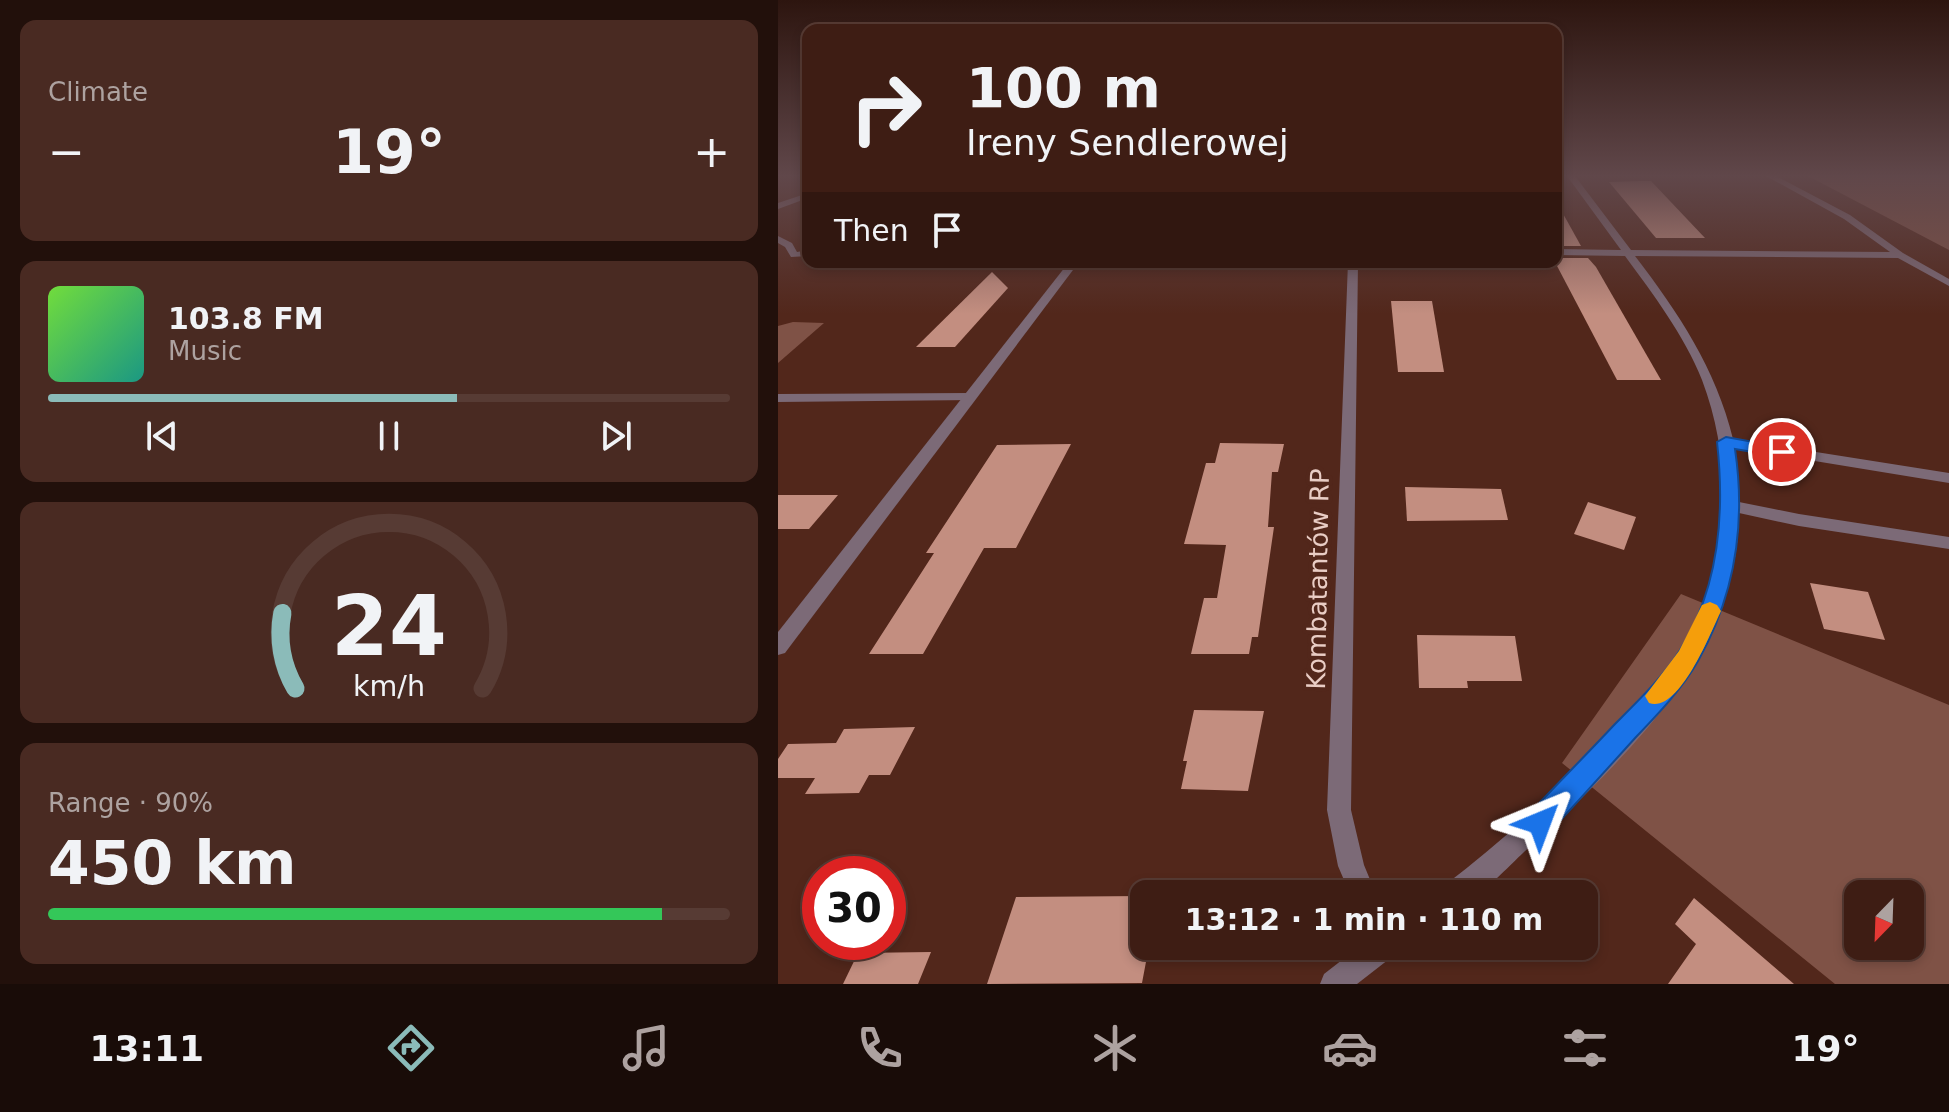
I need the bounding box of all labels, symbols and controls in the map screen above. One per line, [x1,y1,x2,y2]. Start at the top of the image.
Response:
text: 100 m [966,55,1161,120]
icon: right [834,56,938,160]
text: Climate [48,77,148,107]
text: 19° [332,117,446,187]
text: Ireny Sendlerowej [966,122,1289,163]
text: − [48,126,85,177]
text: + [693,126,730,177]
icon: arrive [925,208,969,252]
text: Then [834,213,909,248]
text: 103.8 FM [168,301,324,336]
text: Music [168,336,242,366]
icon: previous [140,414,184,458]
icon: pause [367,414,411,458]
icon: next [594,414,638,458]
pin [1748,418,1816,486]
icon: arrive [1760,430,1804,474]
street label: Kombatantów RP [1301,468,1335,690]
text: 24 [331,577,447,674]
text: km/h [353,669,425,703]
position arrow [1498,781,1582,865]
text: Range · 90% [48,788,213,818]
text: 450 km [48,828,297,898]
speed limit sign: 30 [802,856,906,960]
north arrow [1844,880,1924,960]
map controls [1844,880,1924,960]
text: 13:12 · 1 min · 110 m [1185,902,1543,937]
icon: directions [383,1020,439,1076]
icon: music [618,1020,674,1076]
icon: phone [852,1020,908,1076]
icon: climate [1087,1020,1143,1076]
icon: car [1322,1020,1378,1076]
icon: filters [1557,1020,1613,1076]
text: 13:11 [89,1028,204,1069]
text: 19° [1791,1028,1860,1069]

